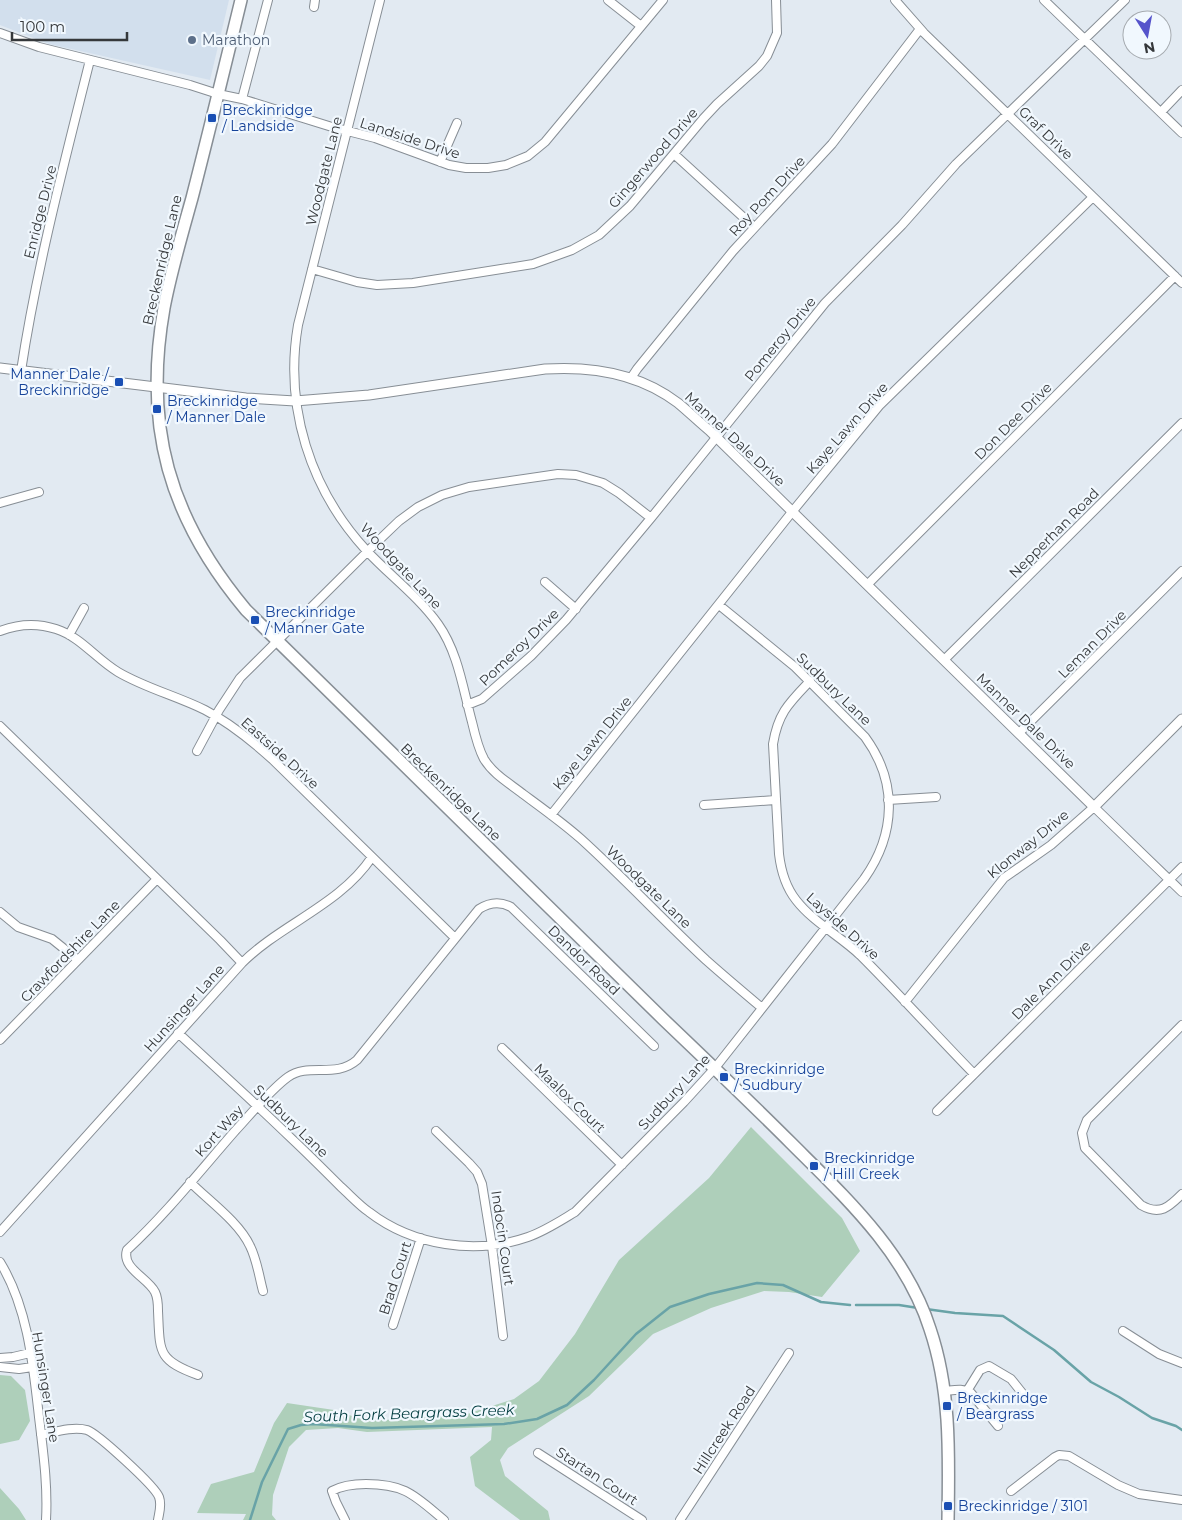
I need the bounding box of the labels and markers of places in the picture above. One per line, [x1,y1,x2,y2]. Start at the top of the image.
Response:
place label: Marathon [202,31,270,49]
marker: Marathon [186,34,198,46]
place label: Breckinridge / Landside [221,101,313,135]
marker: Breckinridge / Landside [206,112,218,124]
place label: Manner Dale / Breckinridge [10,365,110,399]
marker: Manner Dale / Breckinridge [113,376,125,388]
place label: Breckinridge / Manner Dale [166,392,266,426]
marker: Breckinridge / Manner Dale [151,403,163,415]
place label: Breckinridge / Manner Gate [264,603,365,637]
marker: Breckinridge / Manner Gate [249,614,261,626]
place label: Breckinridge / Sudbury [733,1060,825,1094]
marker: Breckinridge / Sudbury [718,1071,730,1083]
place label: Breckinridge / Hill Creek [823,1149,915,1183]
marker: Breckinridge / Hill Creek [808,1160,820,1172]
place label: Breckinridge / Beargrass [956,1389,1048,1423]
marker: Breckinridge / Beargrass [941,1400,953,1412]
place label: Breckinridge / 3101 [958,1497,1088,1515]
marker: Breckinridge / 3101 [942,1500,954,1512]

